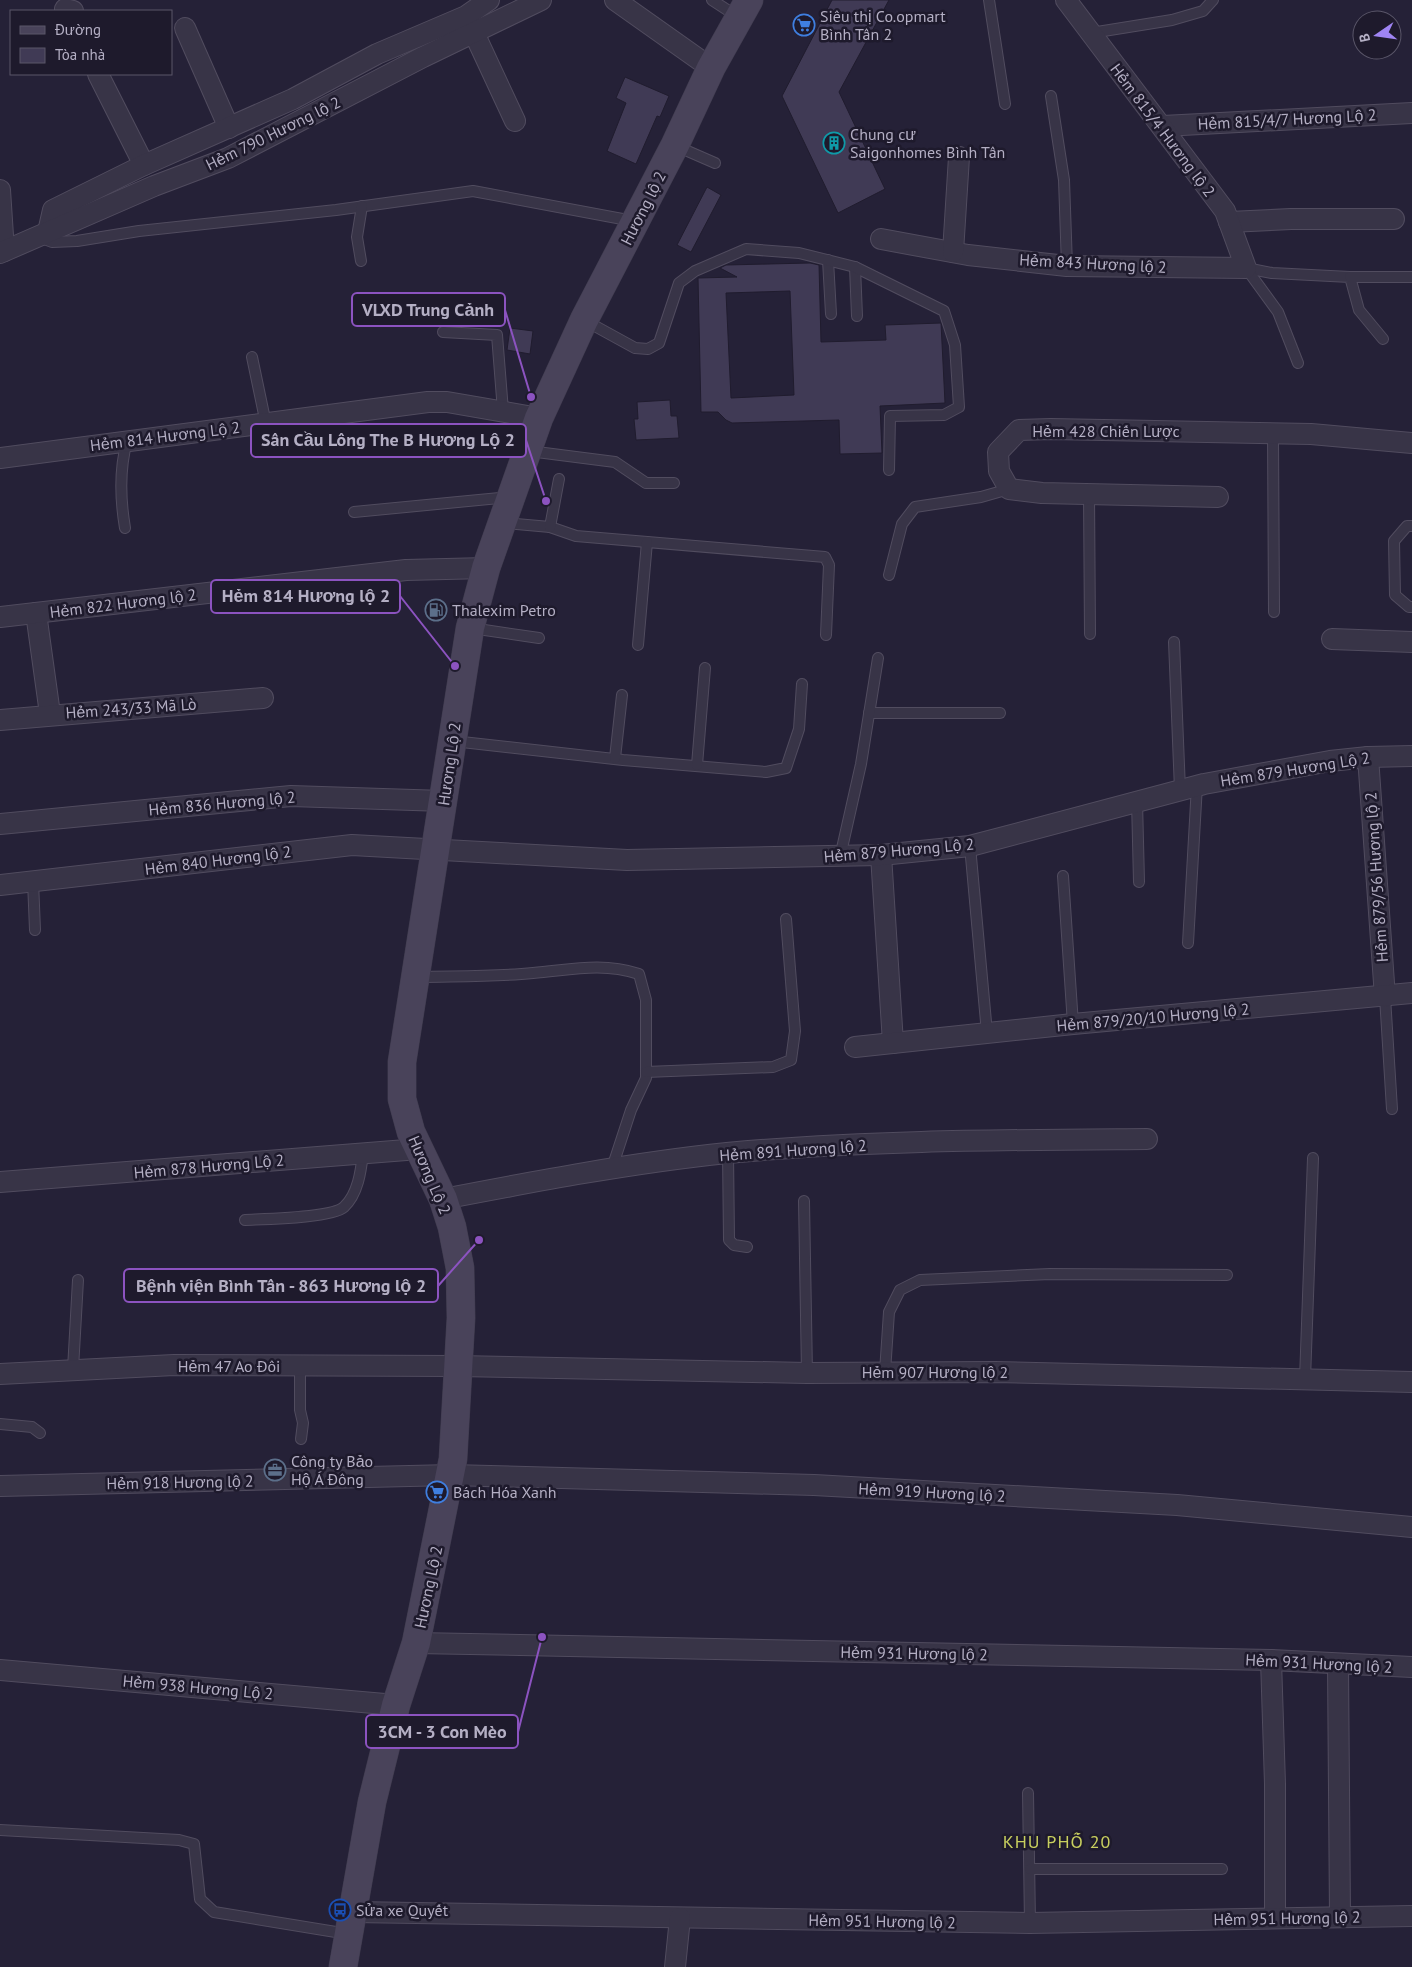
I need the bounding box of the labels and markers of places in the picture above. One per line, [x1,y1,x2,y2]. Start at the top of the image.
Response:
place label: Siêu thị Co.opmart Bình Tân 2 [820,6,946,44]
supermarket icon: Siêu thị Co.opmart Bình Tân 2 [792,13,816,37]
place label: Chung cư Saigonhomes Bình Tân [850,124,1005,162]
building icon: Chung cư Saigonhomes Bình Tân [822,131,846,155]
callout: VLXD Trung Cảnh [352,293,505,326]
callout: Sân Cầu Lông The B Hương Lộ 2 [251,424,526,457]
callout: Hẻm 814 Hương lộ 2 [211,580,400,613]
fuel station icon: Thalexim Petro [424,598,448,622]
place label: Thalexim Petro [452,600,556,620]
callout: Bệnh viện Bình Tân - 863 Hương lộ 2 [124,1269,438,1302]
place label: Công ty Bảo Hộ Á Đông [291,1451,373,1489]
office icon: Công ty Bảo Hộ Á Đông [263,1458,287,1482]
supermarket icon: Bách Hóa Xanh [425,1480,449,1504]
place label: Bách Hóa Xanh [453,1482,556,1502]
callout: 3CM - 3 Con Mèo [366,1715,518,1748]
bus stop icon: Sửa xe Quyết [328,1898,352,1922]
place label: Sửa xe Quyết [356,1900,449,1920]

